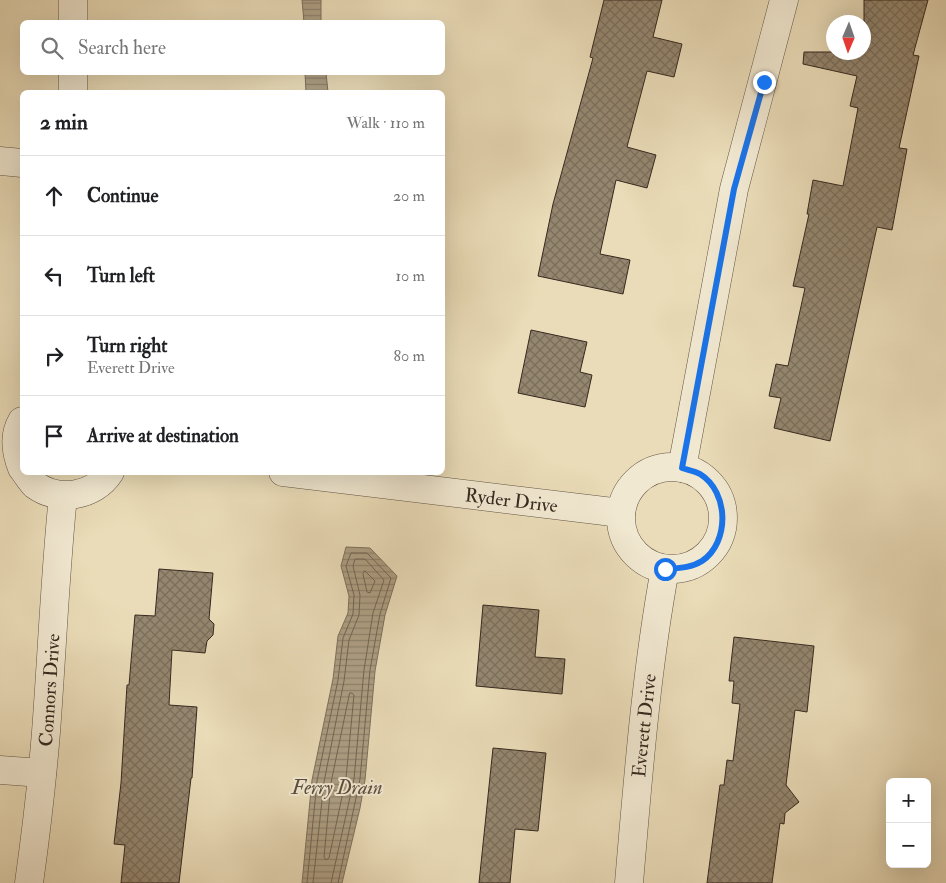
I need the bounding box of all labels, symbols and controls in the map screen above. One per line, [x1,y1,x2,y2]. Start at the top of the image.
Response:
north arrow [826,15,871,60]
search box [20,20,445,75]
icon: search [38,34,66,62]
text: Search here [78,36,166,60]
route end [753,71,776,94]
text: 2 min [40,109,88,136]
text: Walk · 110 m [347,113,425,133]
icon: ahead [40,182,68,210]
text: Continue [87,184,158,208]
text: 20 m [393,186,425,206]
icon: left [40,262,68,290]
text: Turn left [87,264,155,288]
text: 10 m [395,266,425,286]
text: Turn right [87,334,167,358]
icon: right [40,342,68,370]
text: 80 m [394,346,425,366]
text: Everett Drive [87,358,175,378]
icon: arrive [40,422,68,450]
text: Arrive at destination [87,424,239,448]
street label: Ryder Drive [463,483,559,518]
route start [654,558,677,581]
street label: Connors Drive [34,633,65,747]
street label: Everett Drive [627,672,662,779]
water label: Ferry Drain [291,775,382,800]
map controls [886,778,931,868]
button: + [886,778,931,823]
button: − [886,823,931,868]

